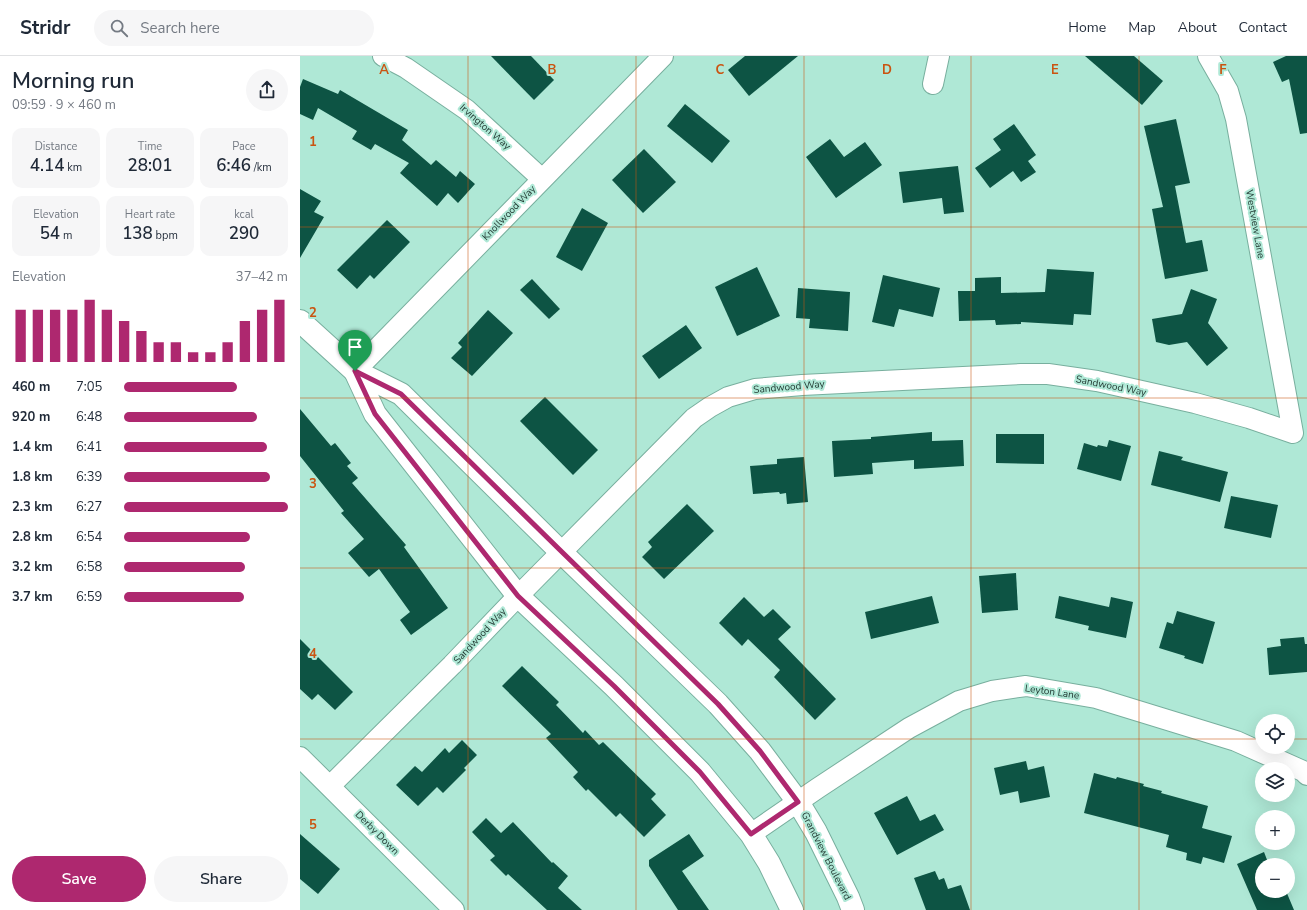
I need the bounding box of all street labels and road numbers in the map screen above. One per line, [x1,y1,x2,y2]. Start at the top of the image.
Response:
street label: Irvington Way [456,101,514,154]
street label: Knollwood Way [479,182,540,244]
street label: Westview Lane [1242,189,1268,259]
street label: Sandwood Way [1074,372,1148,400]
street label: Sandwood Way [753,377,826,397]
street label: Sandwood Way [450,604,510,667]
street label: Leyton Lane [1024,681,1080,703]
street label: Derby Down [352,808,402,858]
street label: Grandview Boulevard [798,810,854,903]

